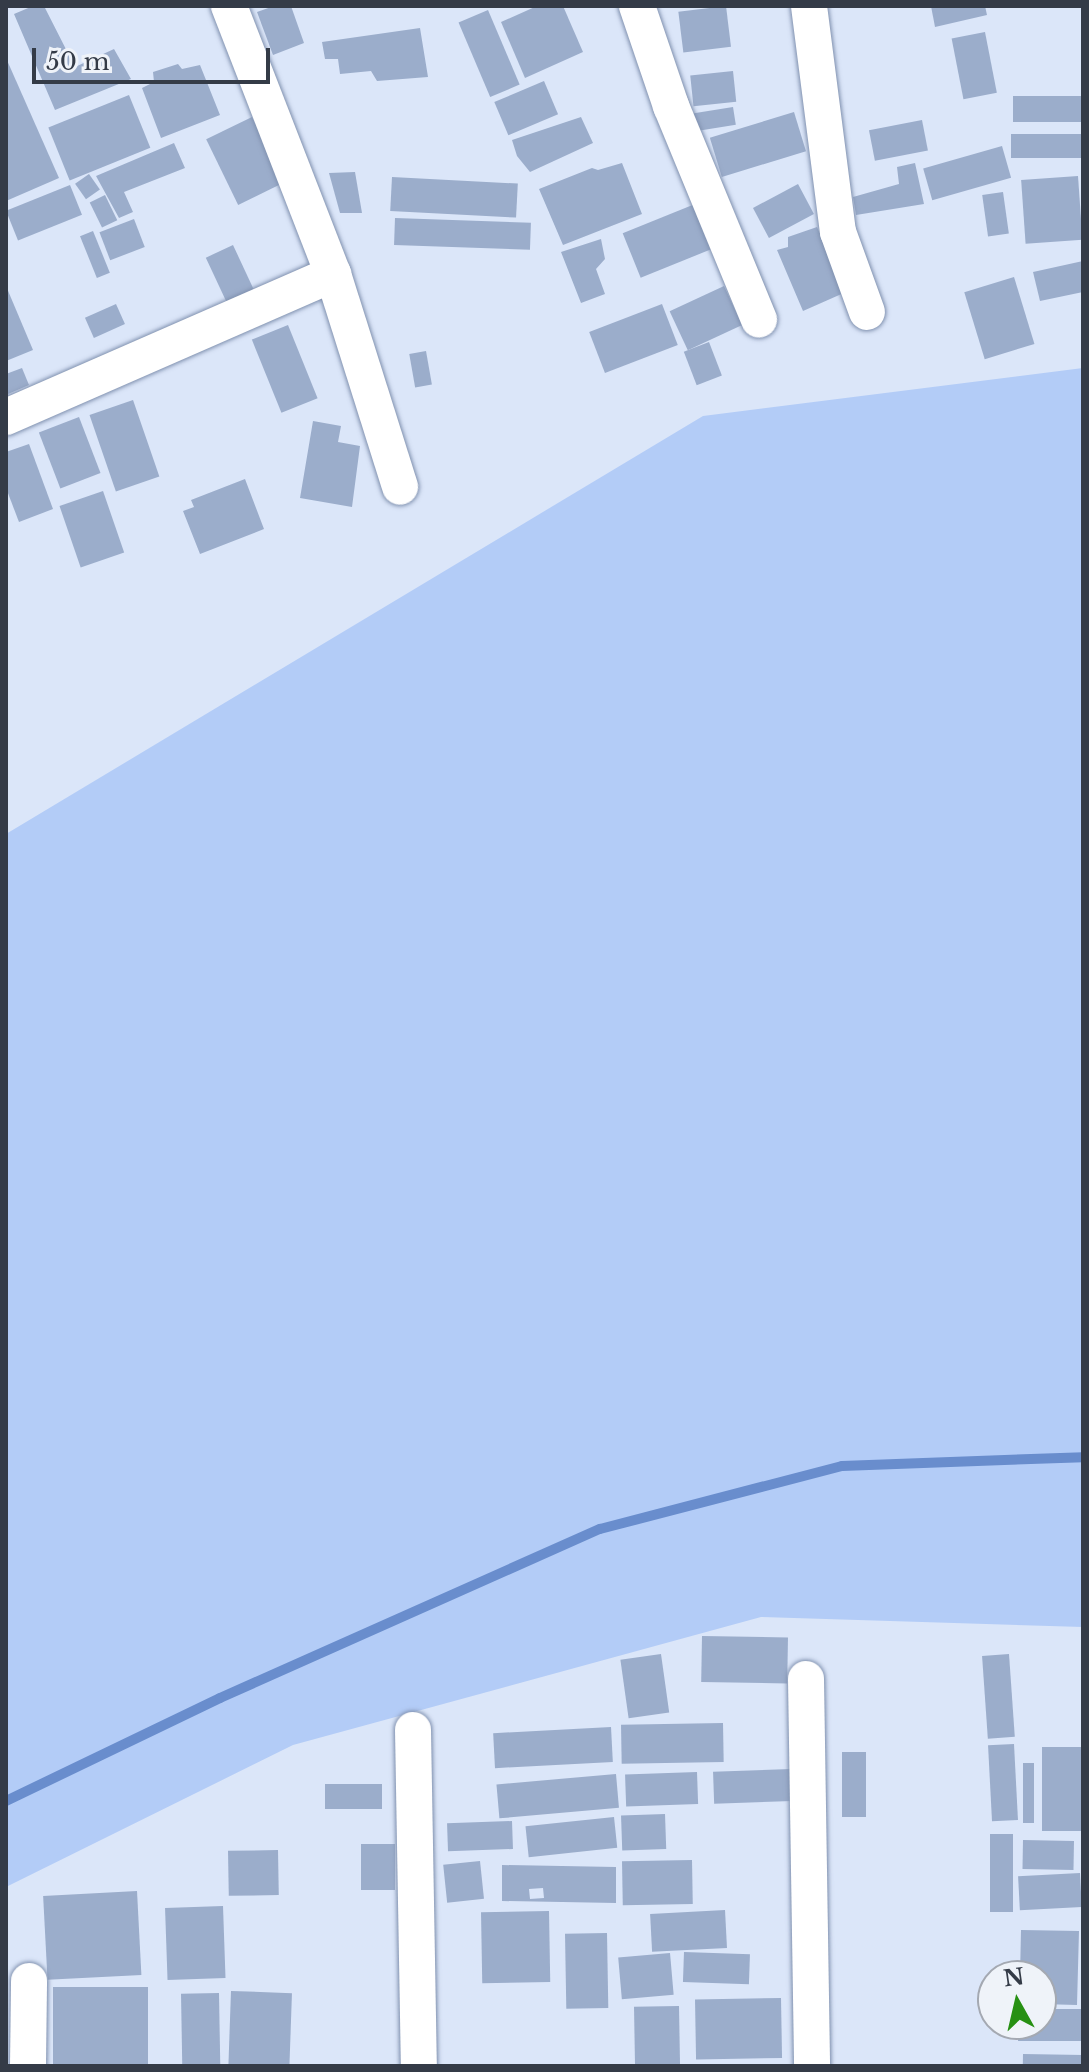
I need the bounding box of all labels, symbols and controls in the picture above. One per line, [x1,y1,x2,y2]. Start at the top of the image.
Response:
scale bar [36,32,274,82]
text: 50 m [46,47,109,76]
north arrow [977,1960,1057,2040]
text: N [1002,1963,1026,1993]

